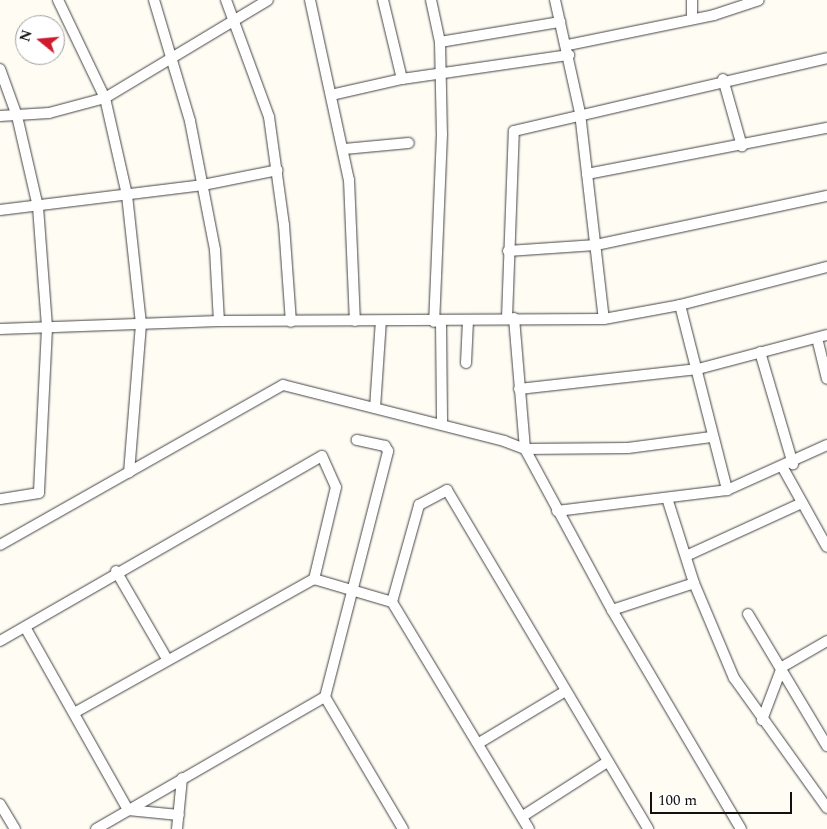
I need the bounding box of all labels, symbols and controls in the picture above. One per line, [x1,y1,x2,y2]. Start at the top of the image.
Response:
north arrow [15,15,65,65]
text: N [14,27,38,44]
scale bar [652,782,794,814]
text: 100 m [658,789,697,812]

